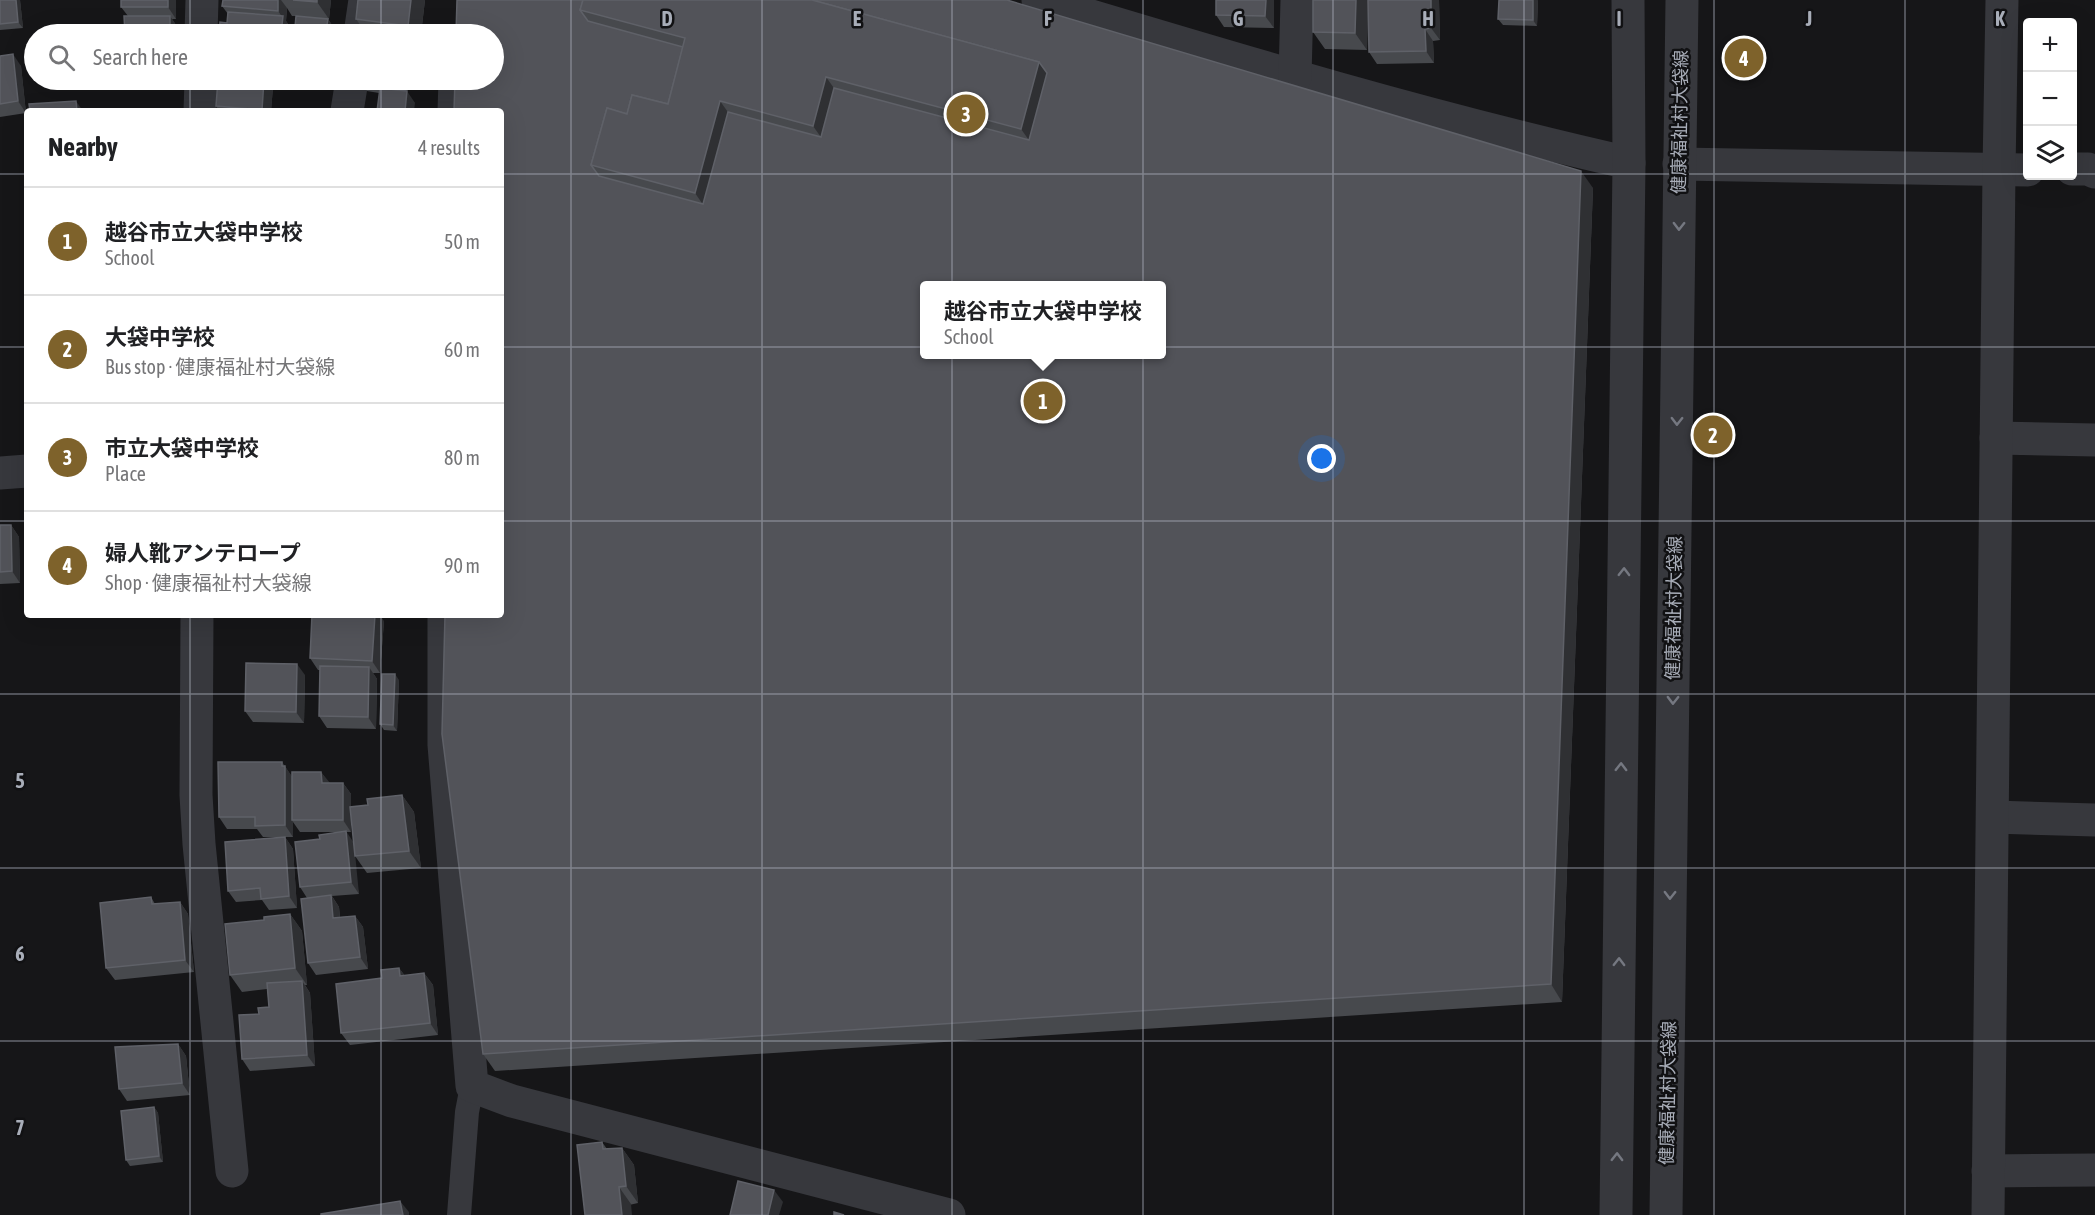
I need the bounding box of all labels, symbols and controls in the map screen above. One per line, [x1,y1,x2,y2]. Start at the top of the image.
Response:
text: D [661,7,673,30]
text: E [853,7,862,30]
text: F [1044,7,1052,30]
text: G [1233,7,1244,30]
text: H [1422,7,1434,30]
text: I [1616,7,1622,30]
text: J [1805,7,1812,30]
text: K [1995,7,2005,30]
map controls [2023,18,2077,180]
button: + [2023,18,2077,72]
search box [24,24,504,90]
pin: 4 [1724,36,1764,80]
icon: search [45,41,78,74]
text: Search here [93,44,188,70]
street label: 健康福祉村大袋線 [1668,50,1691,194]
button: − [2023,72,2077,126]
pin: 3 [946,92,986,136]
button: layers [2023,126,2077,180]
text: Nearby [48,132,118,162]
text: 4 results [418,136,480,159]
text: 越谷市立大袋中学校 [105,219,303,245]
one-way arrow [1673,222,1685,231]
text: 1 [63,230,72,253]
text: 50 m [444,230,480,253]
text: School [105,246,155,269]
popup [920,281,1166,359]
text: 越谷市立大袋中学校 [944,298,1142,324]
text: 大袋中学校 [105,324,215,350]
text: School [944,325,994,348]
text: 2 [63,338,72,361]
text: 60 m [444,338,480,361]
text: Bus stop · 健康福祉村大袋線 [105,355,335,378]
pin: 1 [1024,378,1062,424]
pin: 2 [1694,412,1732,458]
one-way arrow [1670,417,1683,426]
text: 市立大袋中学校 [105,435,259,461]
your location [1307,444,1336,473]
text: 3 [63,446,72,469]
text: 80 m [444,446,480,469]
text: Place [105,462,146,485]
street label: 健康福祉村大袋線 [1662,536,1685,680]
text: 婦人靴アンテロープ [105,540,301,566]
text: 4 [63,554,72,577]
text: 90 m [444,554,480,577]
one-way arrow [1618,567,1630,576]
text: Shop · 健康福祉村大袋線 [105,571,312,594]
one-way arrow [1667,696,1679,705]
one-way arrow [1615,762,1627,771]
text: 5 [15,769,25,792]
one-way arrow [1664,891,1676,900]
text: 6 [15,942,25,965]
one-way arrow [1613,957,1625,966]
street label: 健康福祉村大袋線 [1656,1021,1679,1165]
text: 7 [15,1116,25,1139]
one-way arrow [1610,1152,1623,1161]

